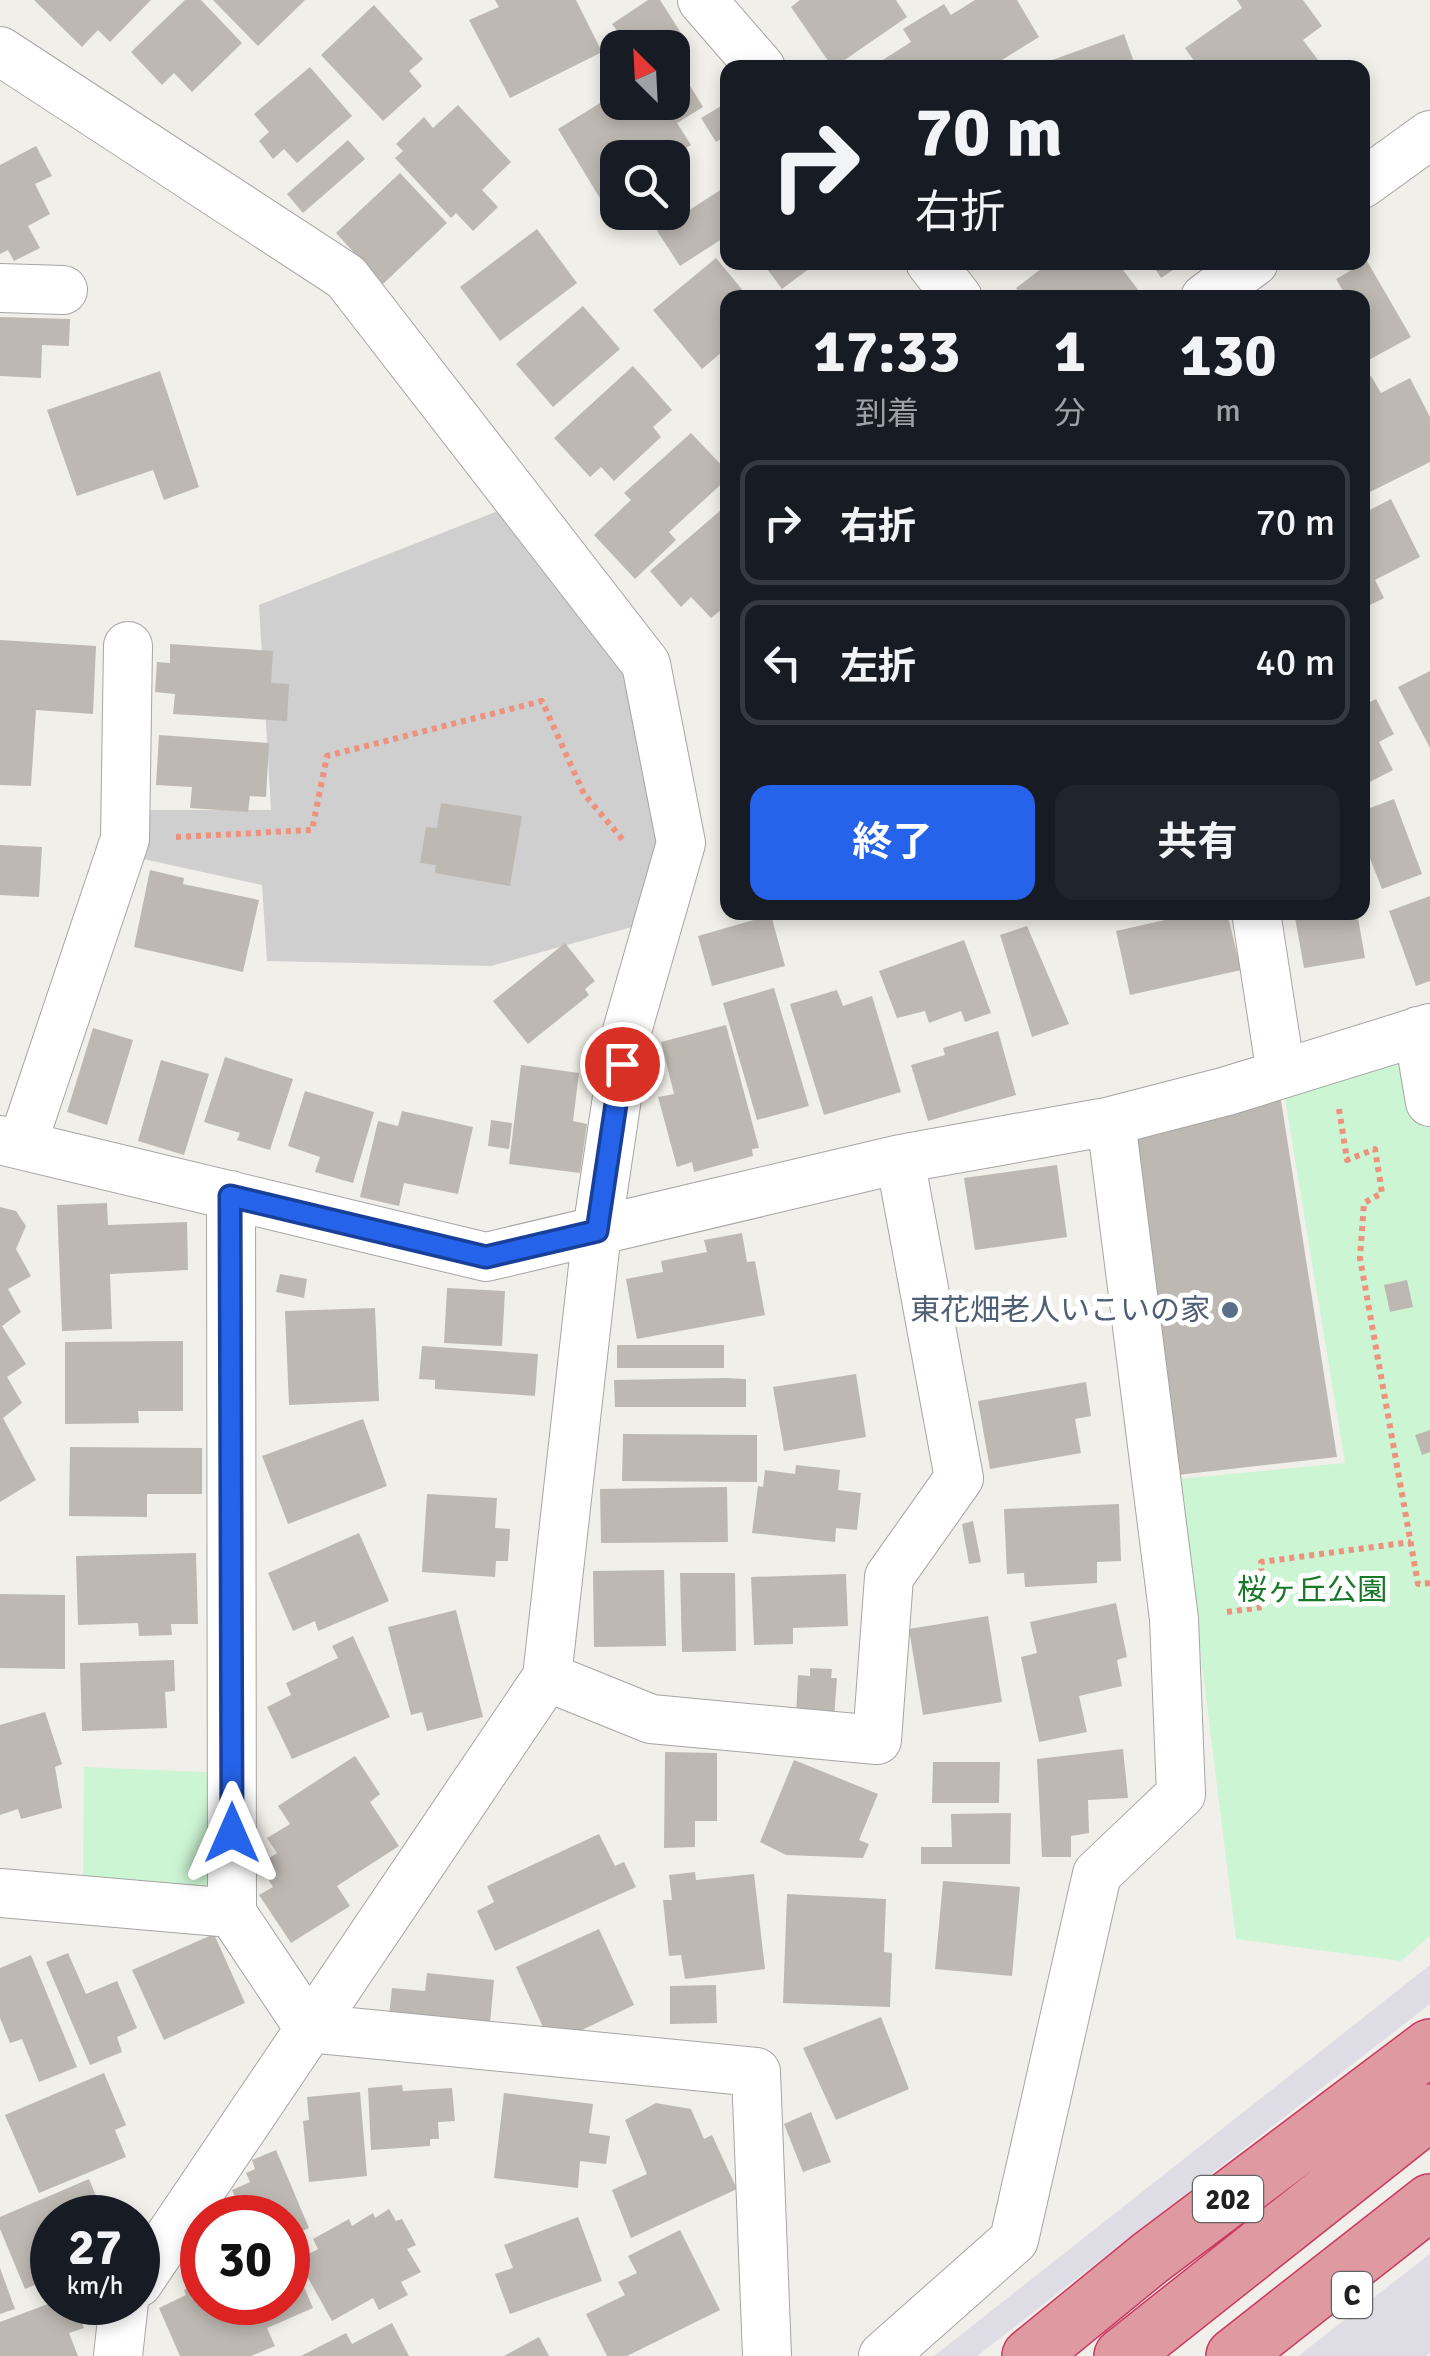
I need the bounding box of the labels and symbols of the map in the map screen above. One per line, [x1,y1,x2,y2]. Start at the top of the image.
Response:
north arrow [600,30,690,120]
pin [580,1022,665,1107]
place label: 東花畑老人いこいの家 [910,1292,1210,1329]
marker: 東花畑老人いこいの家 [1219,1299,1241,1321]
park label: 桜ヶ丘公園 [1237,1572,1387,1609]
position arrow [180,1781,284,1885]
road number: 202 [1193,2176,1263,2222]
speed limit sign: 30 [180,2195,310,2325]
road number: C [1332,2272,1372,2318]

